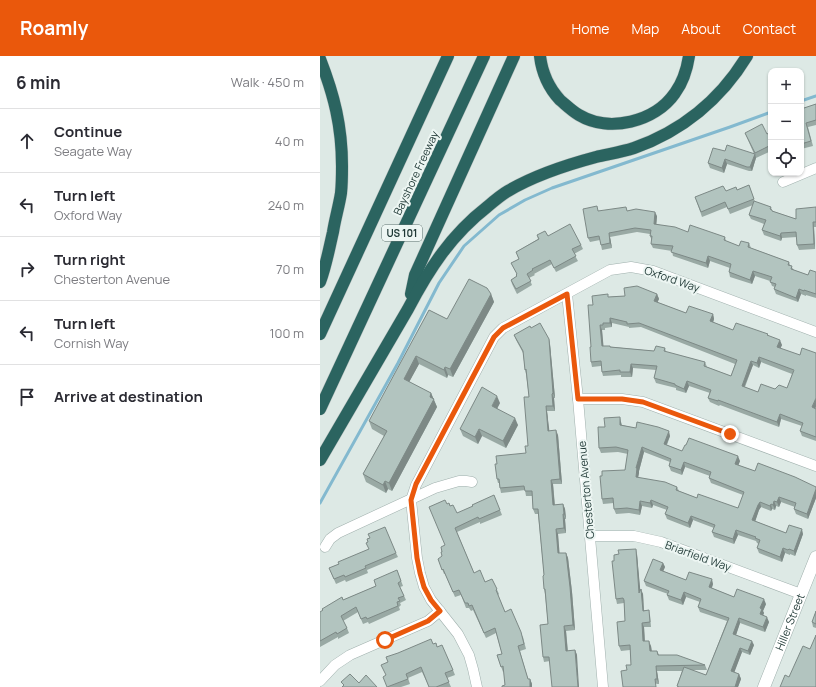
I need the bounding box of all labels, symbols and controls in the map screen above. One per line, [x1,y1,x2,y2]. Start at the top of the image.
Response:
text: Roamly [20,15,88,41]
text: Home [572,19,609,38]
text: Map [631,19,659,38]
text: About [681,19,721,38]
text: Contact [743,19,796,38]
map controls [768,68,804,176]
button: + [768,68,804,104]
text: 6 min [16,71,61,94]
text: Walk · 450 m [231,73,304,91]
button: − [768,104,804,140]
text: Continue [54,121,122,142]
street label: Bayshore Freeway [389,128,442,217]
icon: ahead [16,130,38,152]
text: 40 m [275,132,304,150]
button: locate [768,140,804,176]
text: Seagate Way [54,142,132,160]
text: Turn left [54,185,116,206]
icon: left [16,194,38,216]
text: 240 m [268,196,304,214]
text: Oxford Way [54,206,122,224]
road number: US 101 [382,225,422,241]
text: Turn right [54,249,125,270]
icon: right [16,258,38,280]
text: 70 m [276,260,304,278]
street label: Oxford Way [642,262,702,295]
text: Chesterton Avenue [54,270,170,288]
text: Turn left [54,313,116,334]
icon: left [16,322,38,344]
text: 100 m [269,324,304,342]
text: Cornish Way [54,334,129,352]
icon: arrive [16,386,38,408]
text: Arrive at destination [54,386,203,407]
route end [721,425,739,443]
street label: Chesterton Avenue [574,440,597,540]
street label: Briarfield Way [663,537,733,574]
street label: Hiller Street [771,591,808,653]
route start [376,631,394,649]

